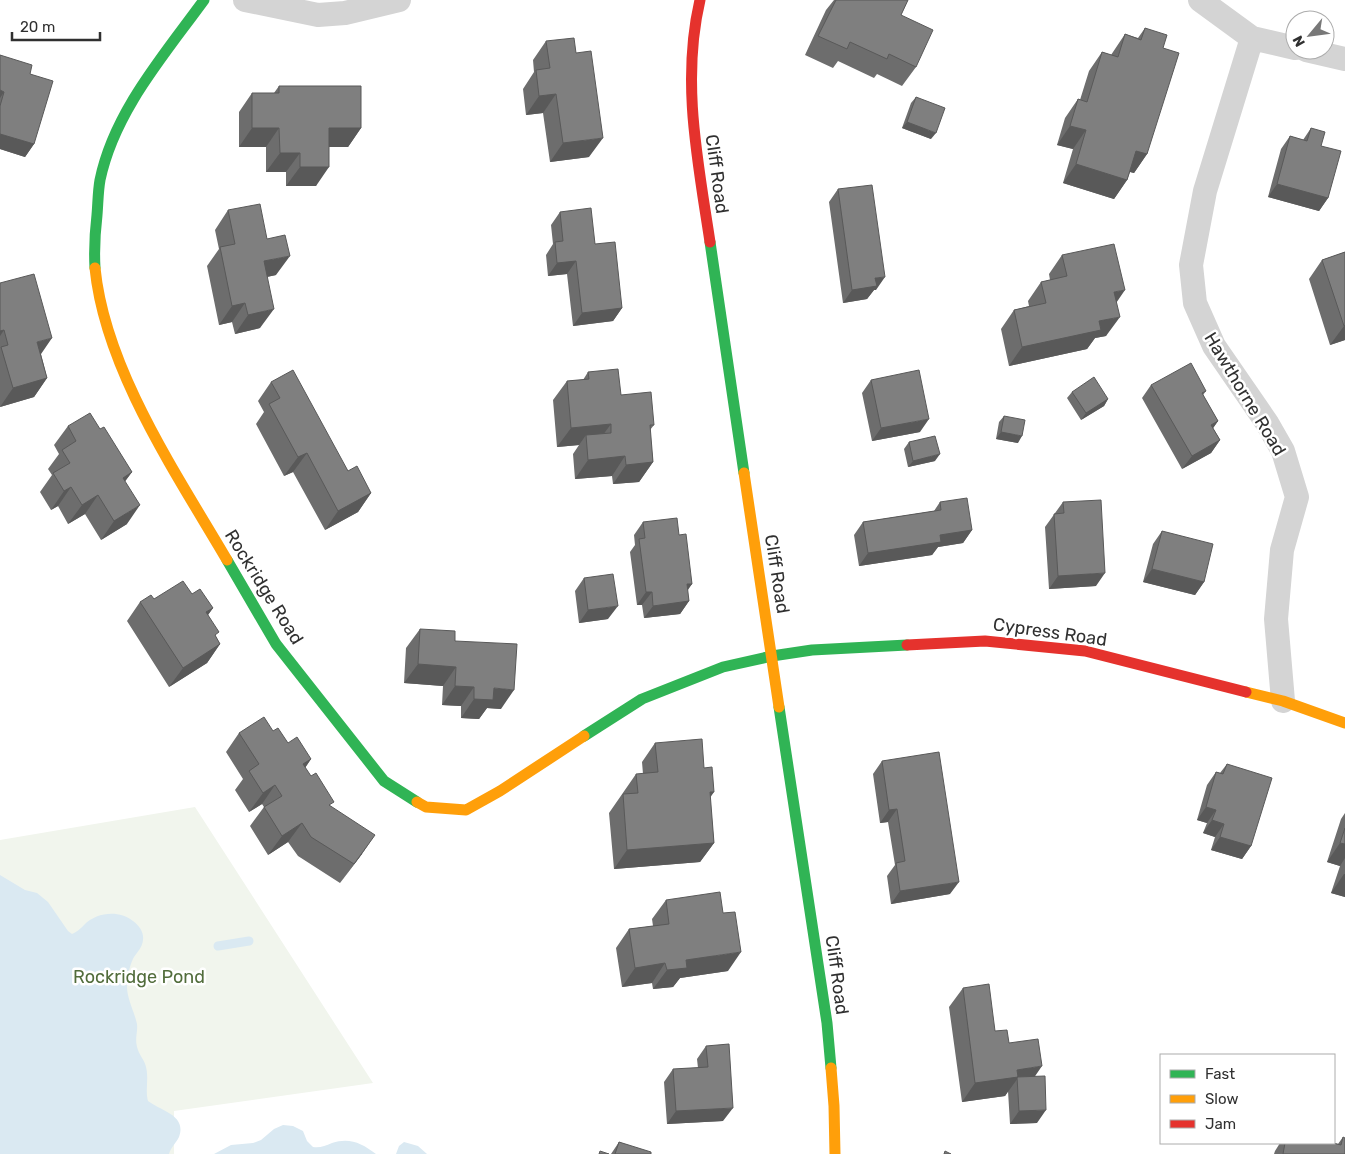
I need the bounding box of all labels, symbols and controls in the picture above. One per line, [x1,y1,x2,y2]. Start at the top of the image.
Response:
scale bar [12,10,100,42]
north arrow [1285,10,1335,60]
text: 20 m [20,18,55,36]
text: N [1289,33,1309,50]
street label: Cliff Road [701,133,733,215]
street label: Hawthorne Road [1199,328,1291,460]
street label: Rockridge Road [220,526,308,648]
street label: Cliff Road [760,533,794,615]
street label: Cypress Road [992,613,1108,651]
street label: Cliff Road [821,934,853,1016]
park label: Rockridge Pond [73,966,205,988]
legend [1160,1054,1335,1144]
text: Fast [1205,1065,1235,1083]
text: Slow [1205,1090,1238,1108]
text: Jam [1205,1115,1236,1133]

